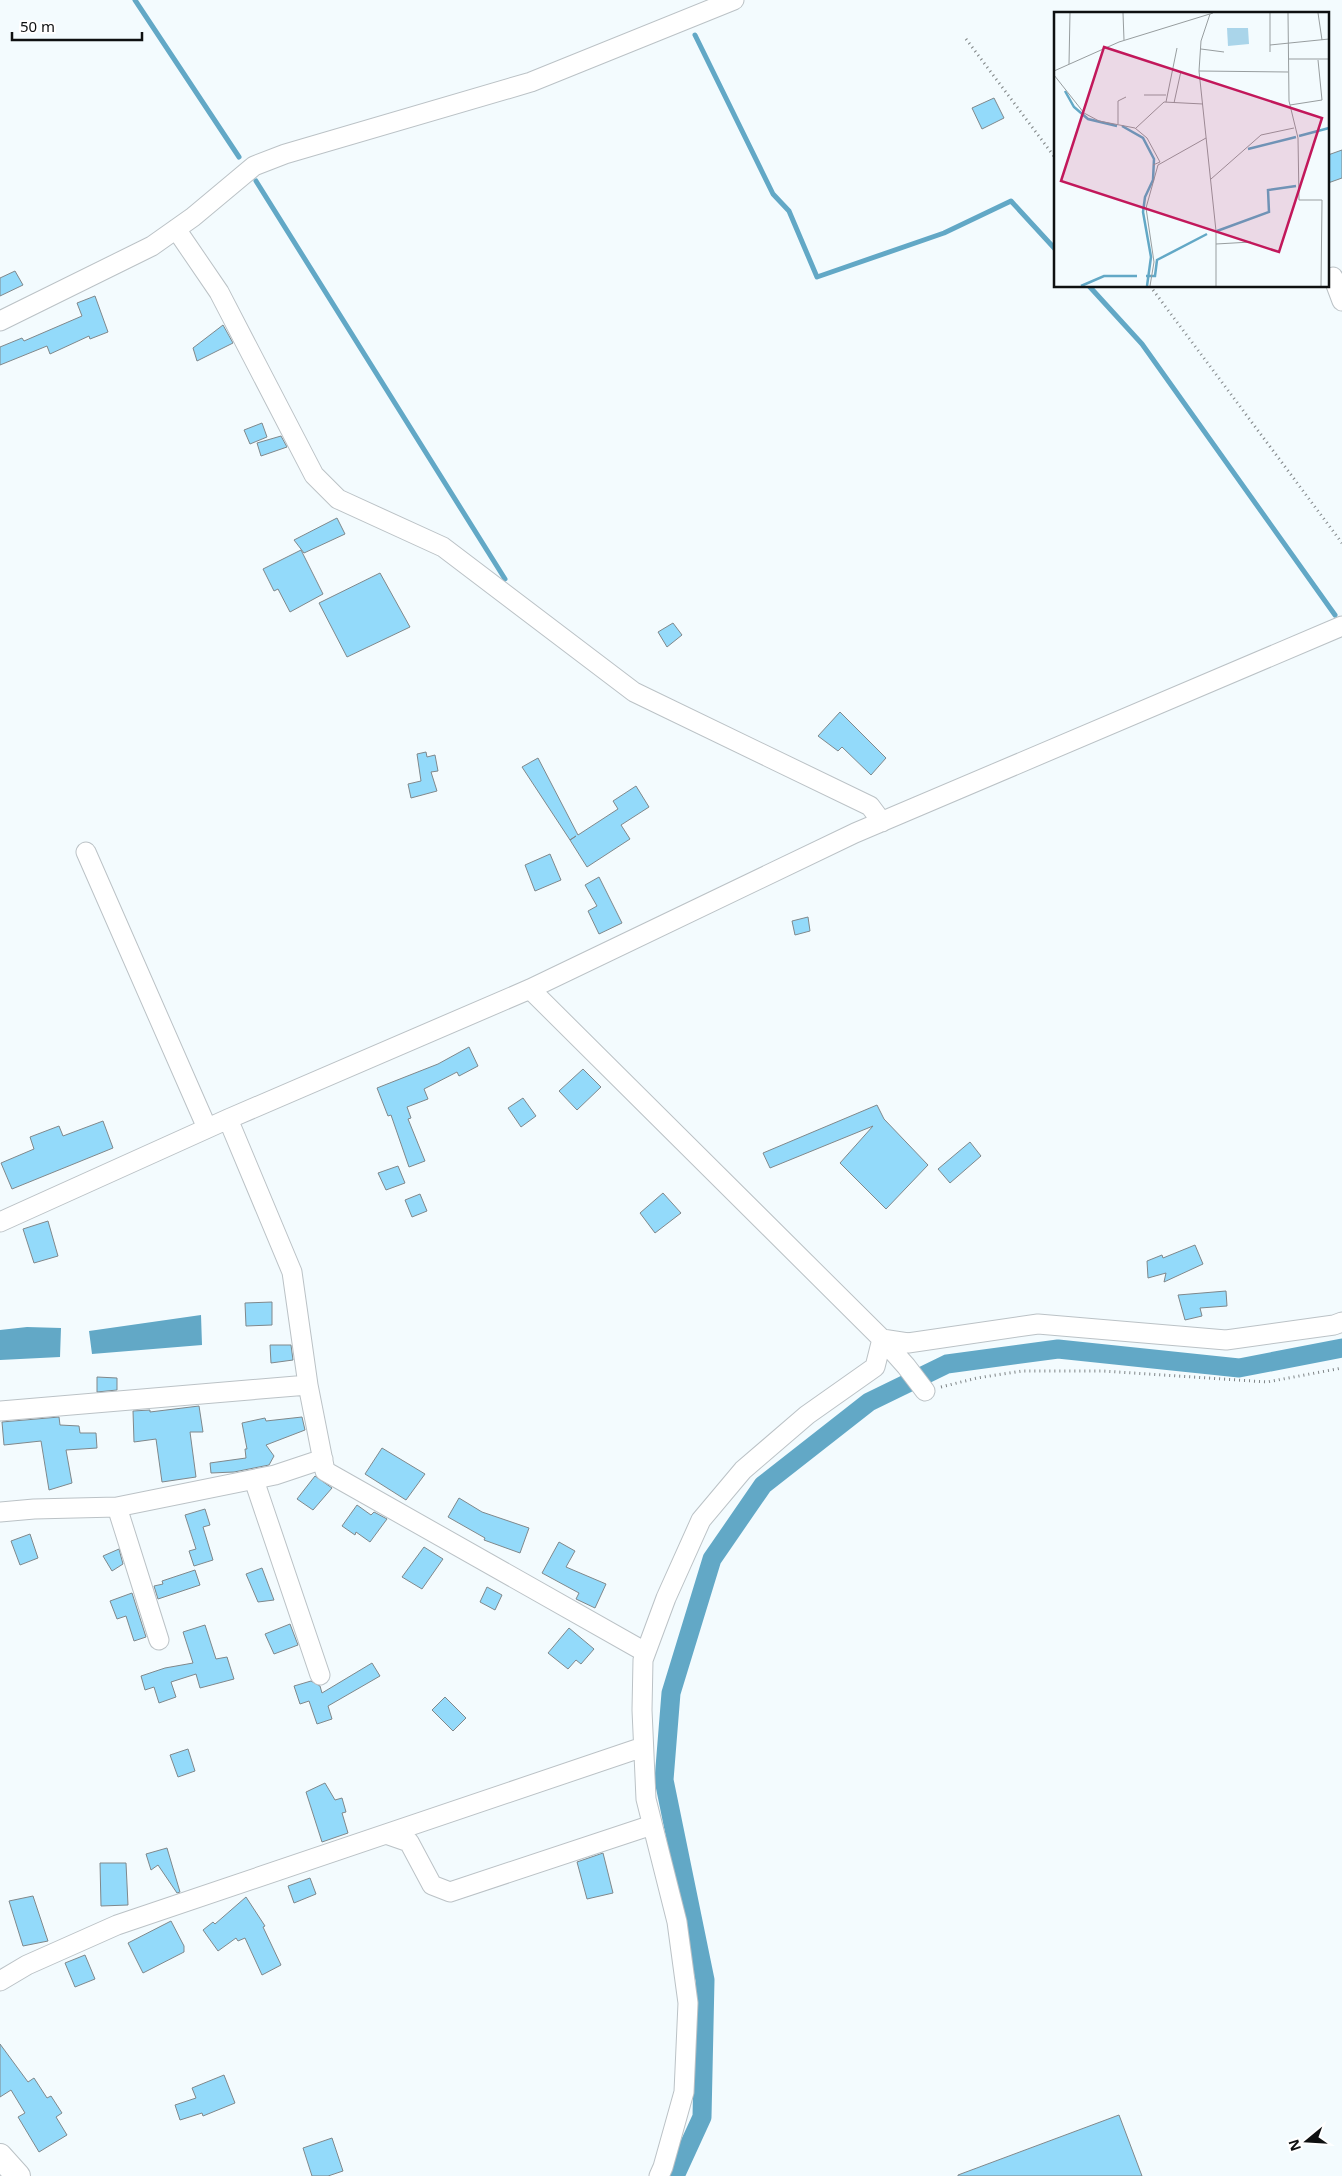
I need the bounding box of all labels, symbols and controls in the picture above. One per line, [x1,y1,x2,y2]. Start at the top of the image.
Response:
scale bar [12,10,142,42]
inset map [1054,12,1330,288]
text: 50 m [20,16,55,36]
north arrow [1282,2116,1332,2166]
text: N [1283,2137,1305,2154]

